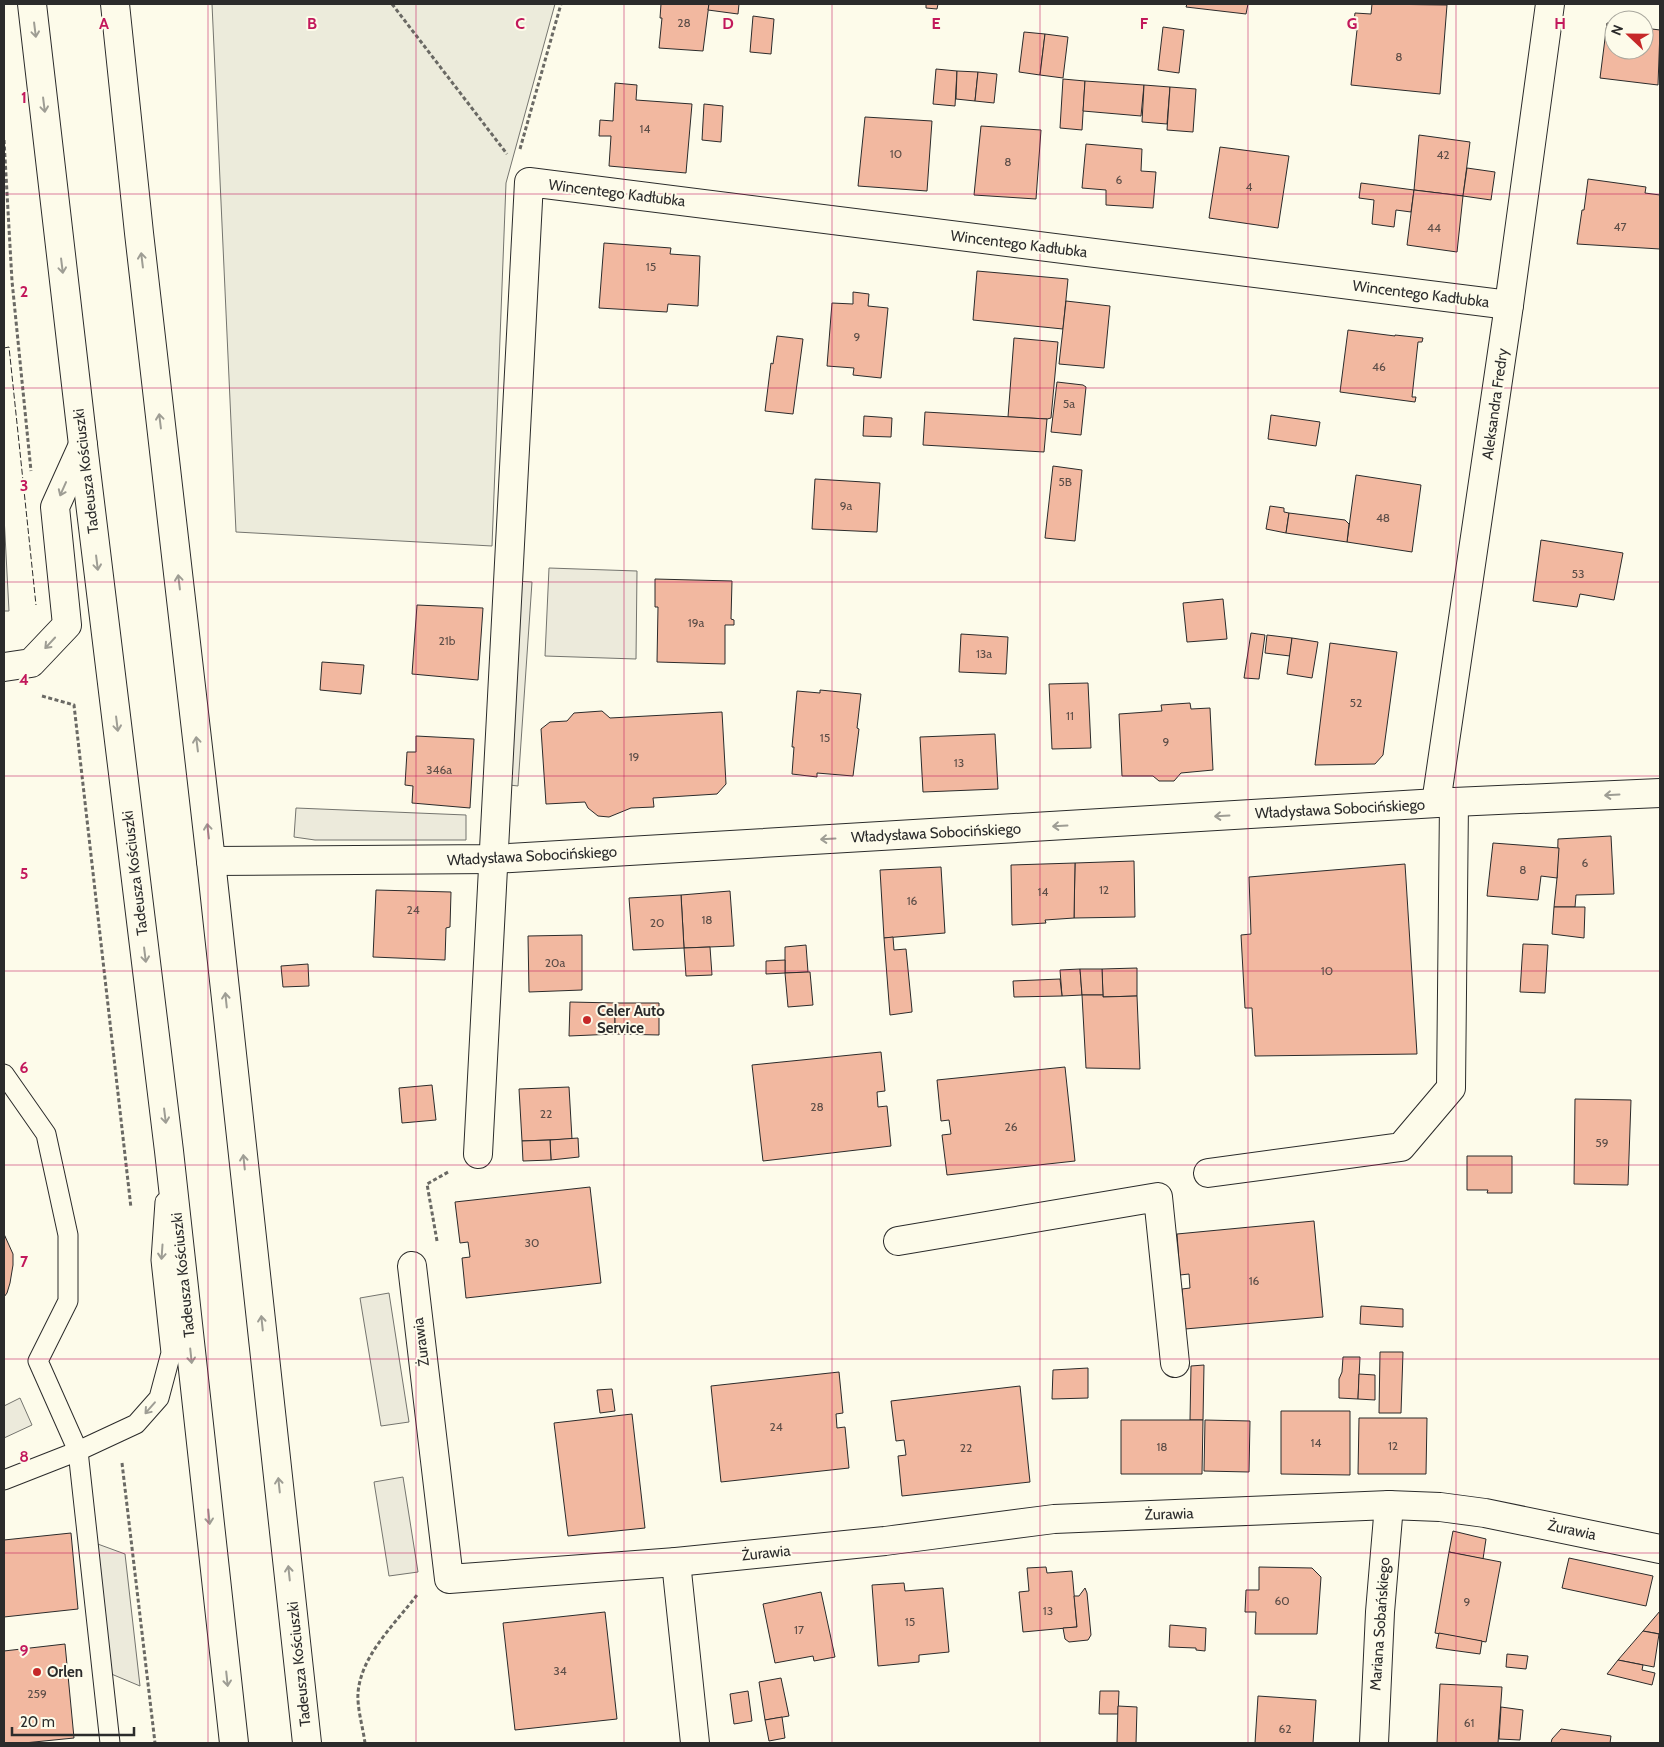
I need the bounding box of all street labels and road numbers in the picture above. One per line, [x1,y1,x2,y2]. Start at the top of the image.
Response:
street label: Wincentego Kadłubka [548,176,687,210]
street label: Wincentego Kadłubka [950,227,1089,261]
street label: Wincentego Kadłubka [1352,277,1491,311]
street label: Aleksandra Fredry [1478,347,1512,461]
street label: Tadeusza Kościuszki [69,408,103,534]
street label: Władysława Sobocińskiego [1254,796,1426,822]
street label: Tadeusza Kościuszki [118,810,152,936]
street label: Władysława Sobocińskiego [850,820,1022,846]
street label: Władysława Sobocińskiego [446,843,618,869]
street label: Tadeusza Kościuszki [167,1212,199,1338]
street label: Żurawia [408,1316,433,1368]
street label: Żurawia [1144,1503,1195,1524]
street label: Żurawia [1546,1515,1599,1544]
street label: Żurawia [741,1540,792,1565]
street label: Mariana Sobańskiego [1366,1557,1394,1691]
street label: Tadeusza Kościuszki [283,1601,315,1727]

